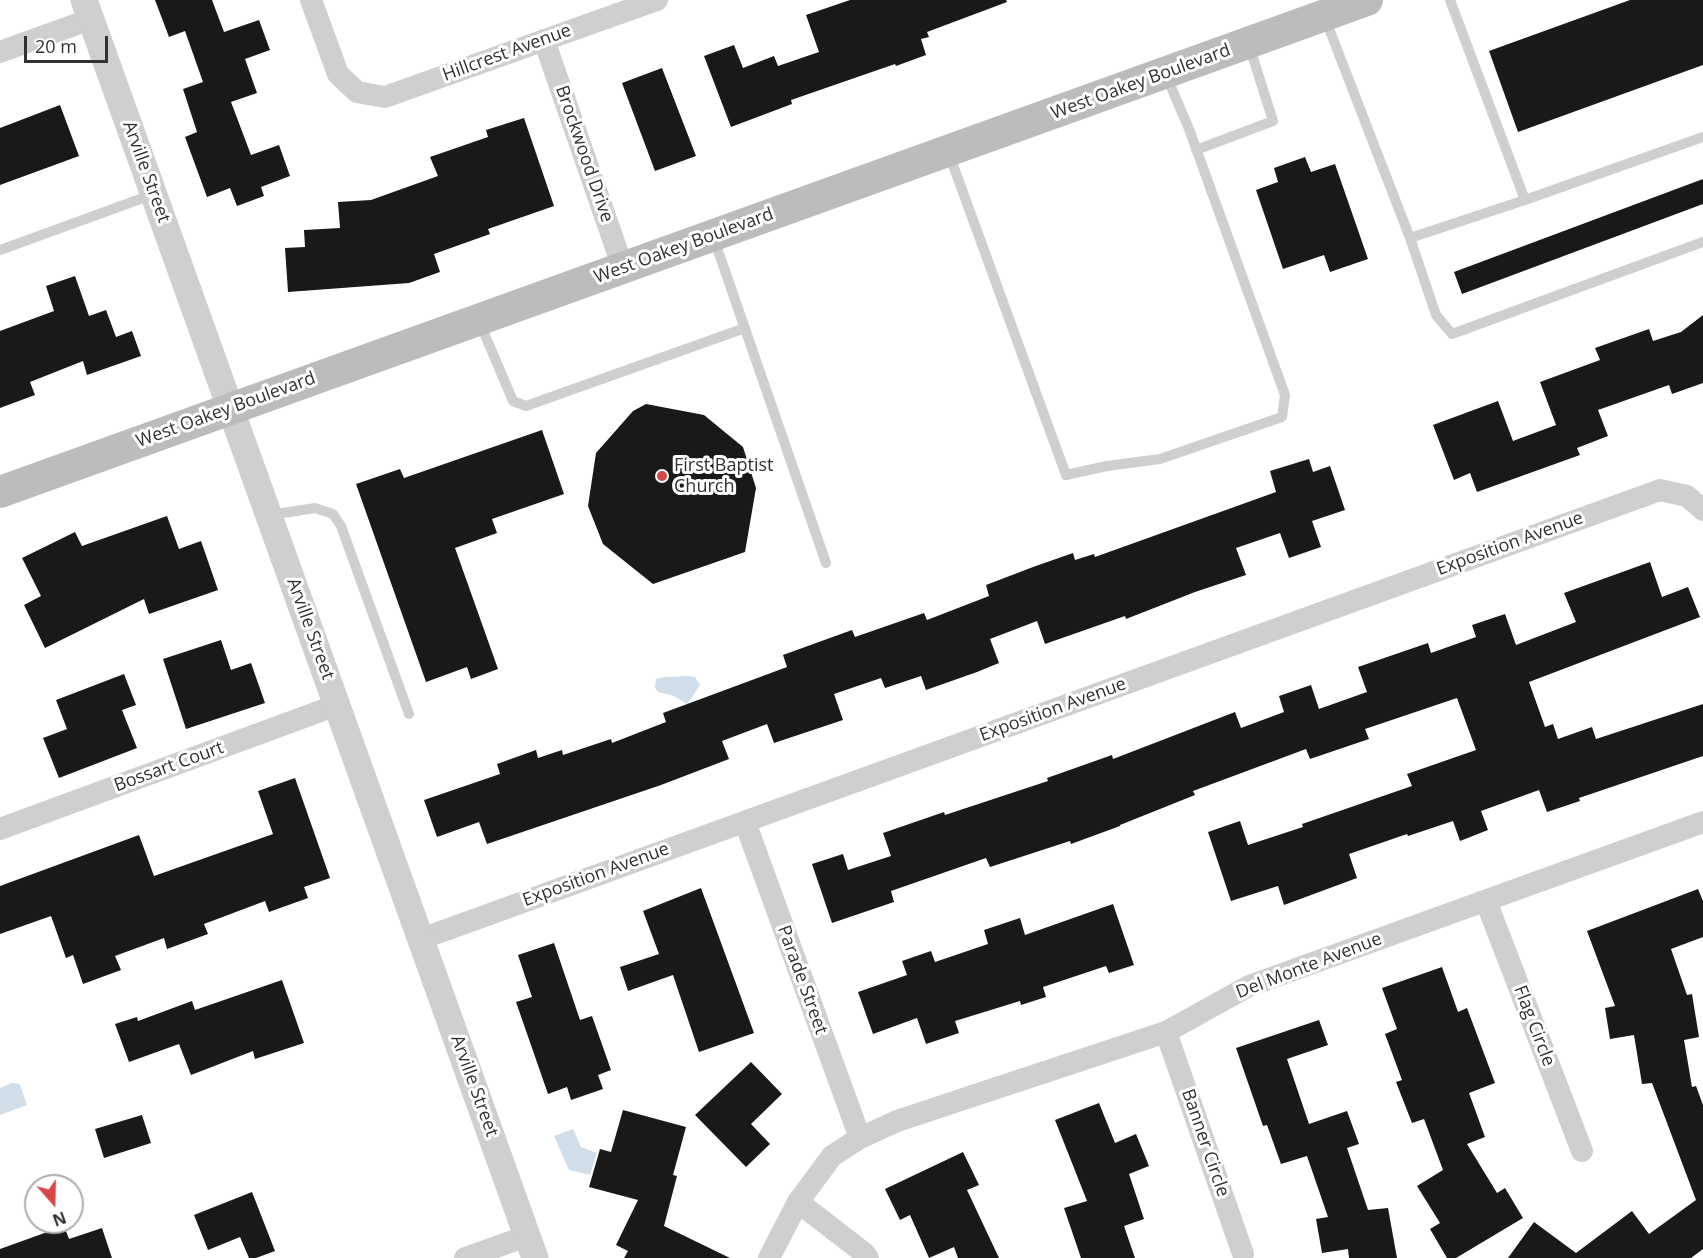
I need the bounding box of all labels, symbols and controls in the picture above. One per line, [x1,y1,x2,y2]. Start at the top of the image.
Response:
street label: Hillcrest Avenue [440,20,574,86]
scale bar [27,24,111,62]
text: 20 m [35,34,77,58]
street label: West Oakey Boulevard [1048,40,1234,124]
street label: Brockwood Drive [550,83,618,225]
street label: Arville Street [118,118,174,226]
street label: West Oakey Boulevard [591,204,777,288]
street label: West Oakey Boulevard [133,368,319,452]
place label: First Baptist Church [674,455,773,498]
marker: First Baptist Church [655,469,669,483]
street label: Exposition Avenue [1434,507,1586,581]
street label: Arville Street [282,575,338,683]
street label: Exposition Avenue [977,673,1129,747]
street label: Bossart Court [111,737,227,797]
street label: Exposition Avenue [520,838,672,912]
street label: Parade Street [772,923,832,1037]
street label: Del Monte Avenue [1233,928,1385,1004]
street label: Flag Circle [1509,983,1559,1069]
street label: Arville Street [446,1032,502,1140]
street label: Banner Circle [1176,1086,1234,1200]
north arrow [24,1174,84,1234]
text: N [50,1206,69,1232]

